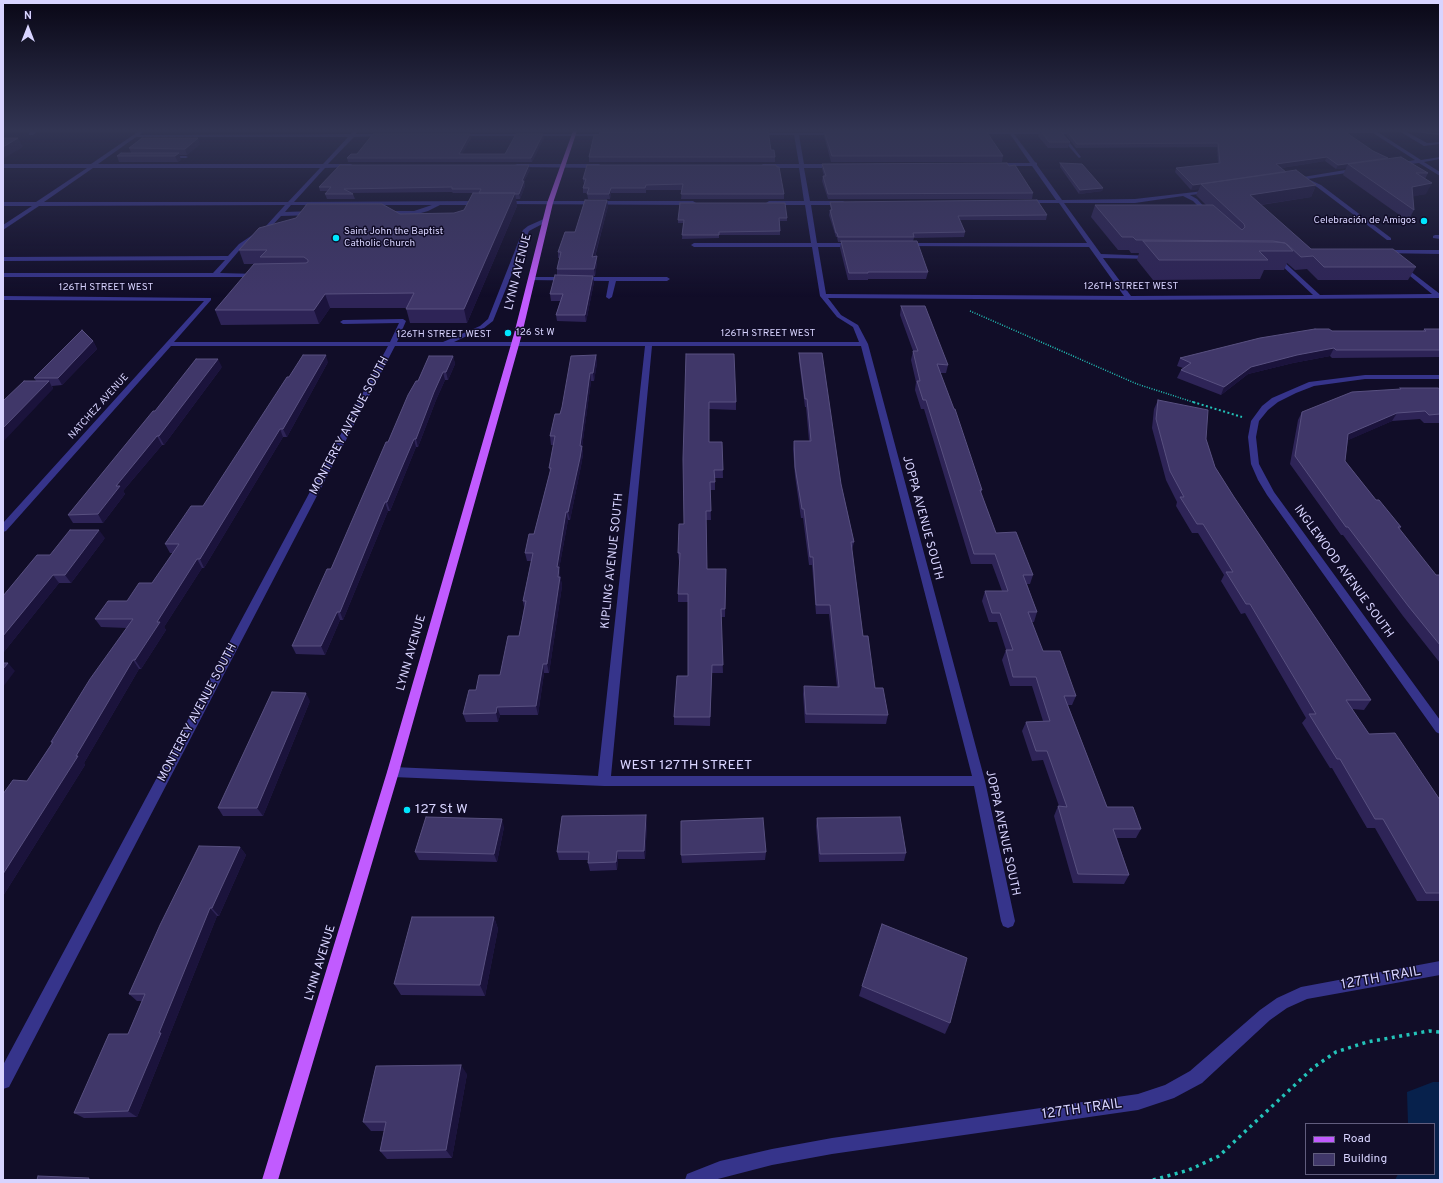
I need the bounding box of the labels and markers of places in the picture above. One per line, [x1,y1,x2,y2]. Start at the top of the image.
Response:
place label: Celebración de Amigos [1313,215,1416,227]
marker: Celebración de Amigos [1419,216,1429,226]
place label: Saint John the Baptist Catholic Church [344,226,443,250]
marker: Saint John the Baptist Catholic Church [331,233,341,243]
place label: 126 St W [516,327,555,339]
marker: 126 St W [503,328,513,338]
place label: 127 St W [415,802,468,818]
marker: 127 St W [402,805,412,815]

